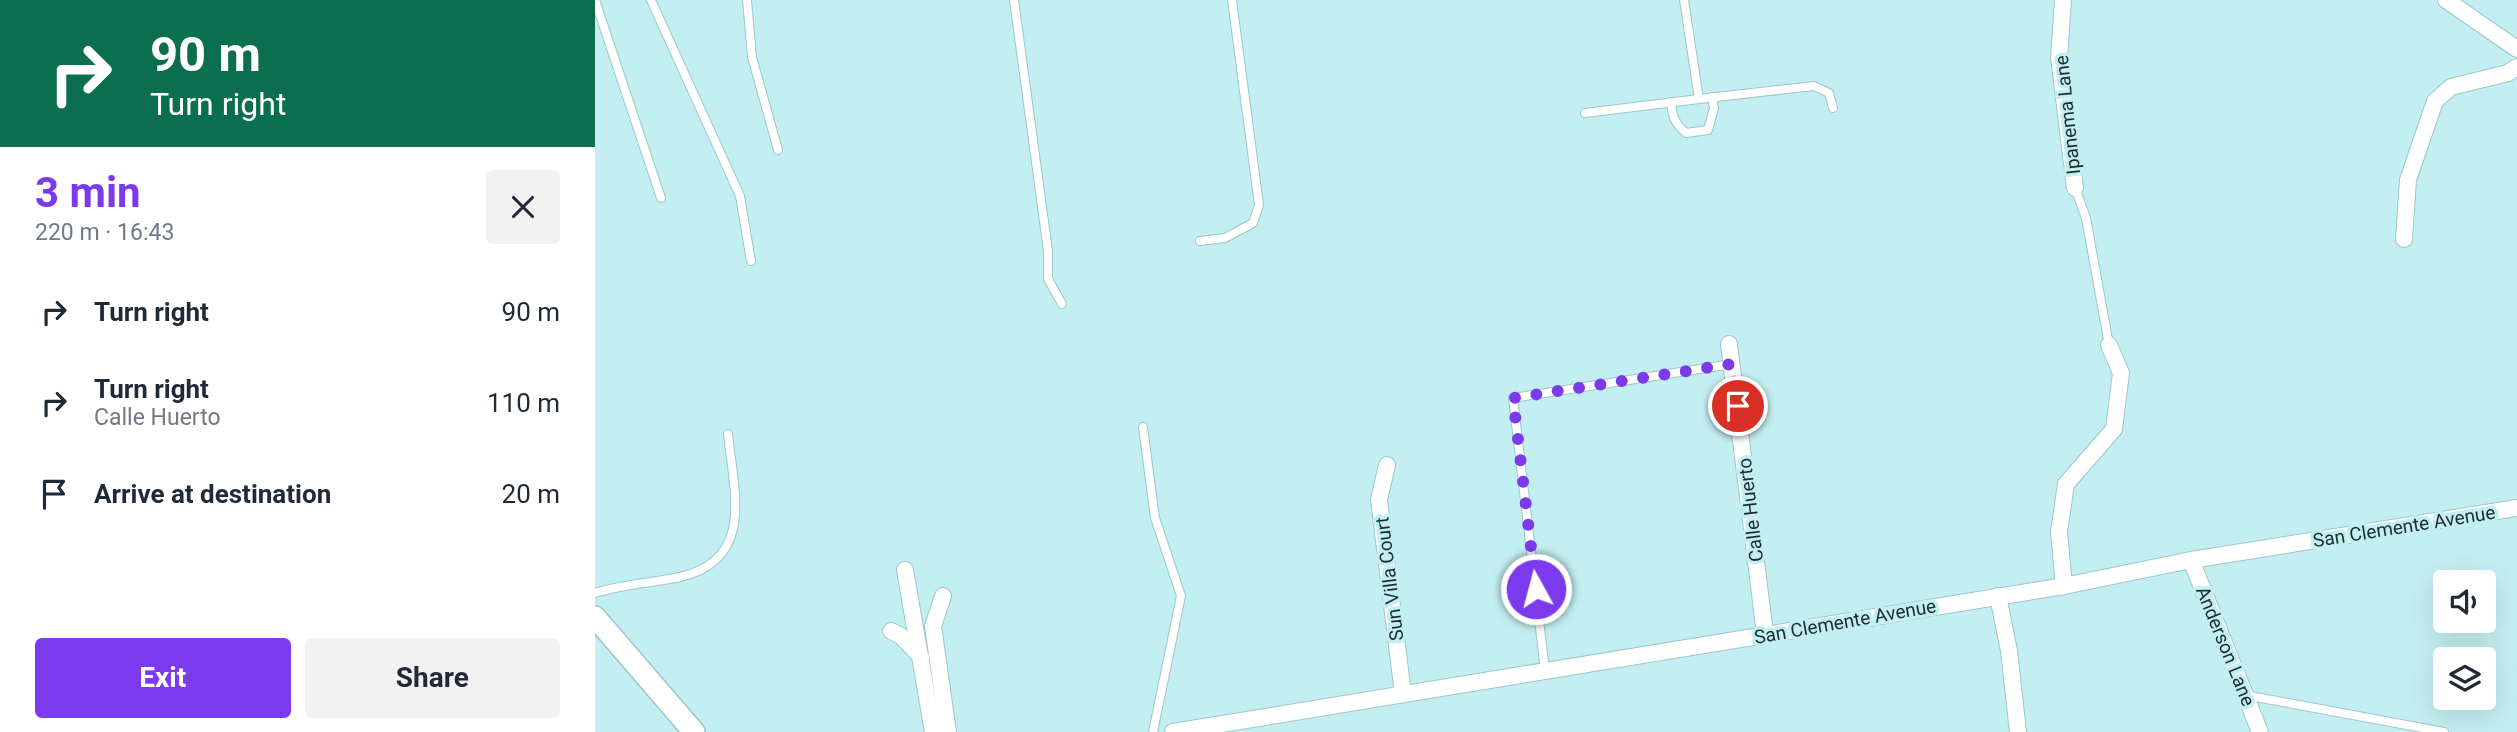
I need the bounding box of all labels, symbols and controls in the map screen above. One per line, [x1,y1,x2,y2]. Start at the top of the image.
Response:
text: 90 m [150,26,261,83]
icon: right [35,28,126,119]
street label: Ipanema Lane [2050,54,2085,176]
text: Turn right [150,85,286,123]
text: 3 min [35,168,141,217]
button: close [486,170,560,244]
text: 220 m · 16:43 [35,219,174,246]
icon: right [35,293,73,331]
text: Turn right [94,297,209,327]
text: 90 m [502,297,560,327]
text: Turn right [94,374,209,404]
pin [1708,376,1768,436]
icon: right [35,384,73,422]
icon: arrive [1719,387,1757,425]
text: 110 m [487,388,560,418]
text: Calle Huerto [94,404,221,431]
street label: Calle Huerto [1733,457,1768,563]
icon: arrive [35,475,73,513]
text: Arrive at destination [94,479,331,509]
text: 20 m [502,479,560,509]
street label: San Clemente Avenue [2311,501,2497,552]
street label: Sun Villa Court [1370,516,1409,642]
position arrow [1499,552,1573,626]
map controls [2433,570,2496,710]
button: sound [2433,570,2496,633]
street label: Anderson Lane [2191,583,2260,709]
street label: San Clemente Avenue [1752,594,1938,649]
button: Exit [35,638,291,718]
button: Share [305,638,560,718]
button: layers [2433,647,2496,710]

